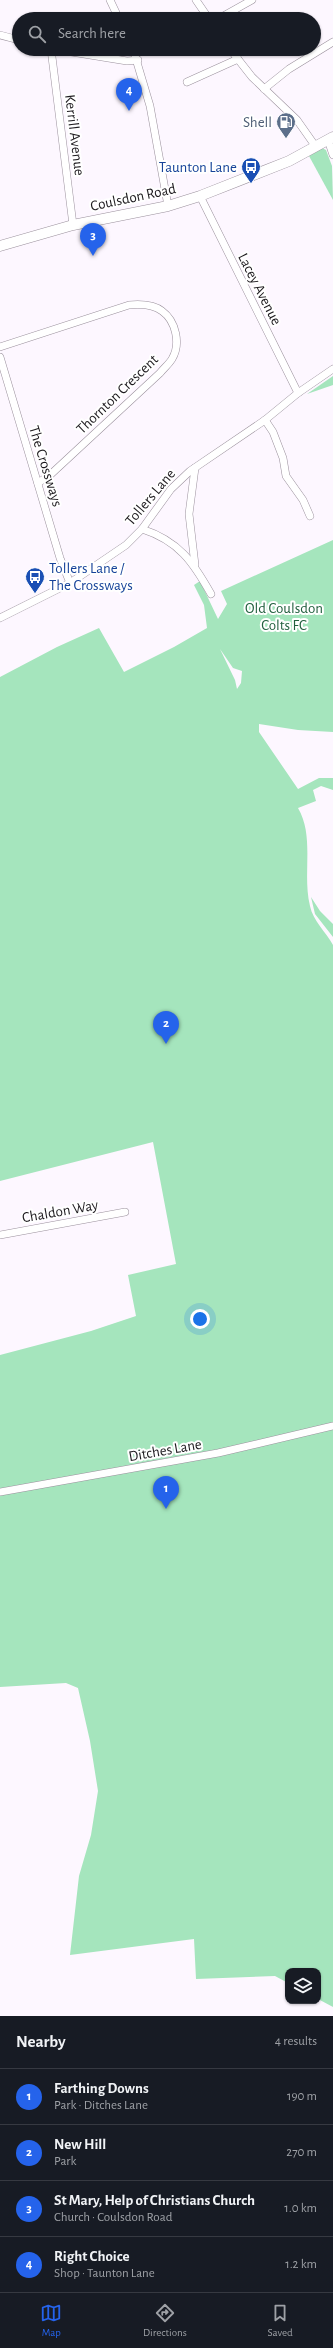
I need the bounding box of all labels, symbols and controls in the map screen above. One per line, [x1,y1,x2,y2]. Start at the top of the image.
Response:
search box [12,12,321,56]
icon: search [26,23,48,45]
text: Search here [58,26,126,41]
pin: 4 [116,78,142,111]
street label: Kerrill Avenue [62,94,87,177]
fuel station icon: Shell [275,111,297,139]
place label: Shell [243,115,272,130]
bus stop icon: Taunton Lane [240,156,262,184]
place label: Taunton Lane [159,160,237,175]
street label: Coulsdon Road [89,181,177,214]
pin: 3 [80,223,106,256]
street label: Lacey Avenue [235,251,284,328]
street label: Thornton Crescent [74,352,161,437]
street label: The Crossways [26,424,65,508]
street label: Tollers Lane [123,466,178,528]
place label: Tollers Lane / The Crossways [49,561,133,593]
bus stop icon: Tollers Lane / The Crossways [24,566,46,594]
park label: Old Coulsdon Colts FC [245,601,323,633]
pin: 2 [153,1011,179,1044]
street label: Chaldon Way [21,1197,100,1226]
your location [190,1309,210,1329]
street label: Ditches Lane [127,1437,203,1464]
pin: 1 [153,1476,179,1509]
map controls [285,1968,321,2004]
button: layers [285,1968,321,2004]
text: Nearby [16,2033,66,2050]
text: 4 results [275,2035,317,2048]
text: Farthing Downs [54,2081,149,2096]
text: 1 [27,2090,31,2103]
text: 190 m [287,2090,317,2103]
text: Park · Ditches Lane [54,2099,148,2112]
text: New Hill [54,2137,106,2152]
text: 2 [26,2146,32,2159]
text: 270 m [286,2146,317,2159]
text: Park [54,2155,76,2168]
text: St Mary, Help of Christians Church [54,2193,255,2208]
text: 3 [26,2202,32,2215]
text: 1.0 km [284,2202,317,2215]
text: Church · Coulsdon Road [54,2211,172,2224]
text: Right Choice [54,2249,130,2264]
text: 4 [26,2258,32,2271]
text: 1.2 km [285,2258,317,2271]
text: Shop · Taunton Lane [54,2267,155,2280]
tab: Map [40,2302,62,2339]
tab: Directions [143,2302,187,2339]
tab: Saved [267,2302,293,2339]

